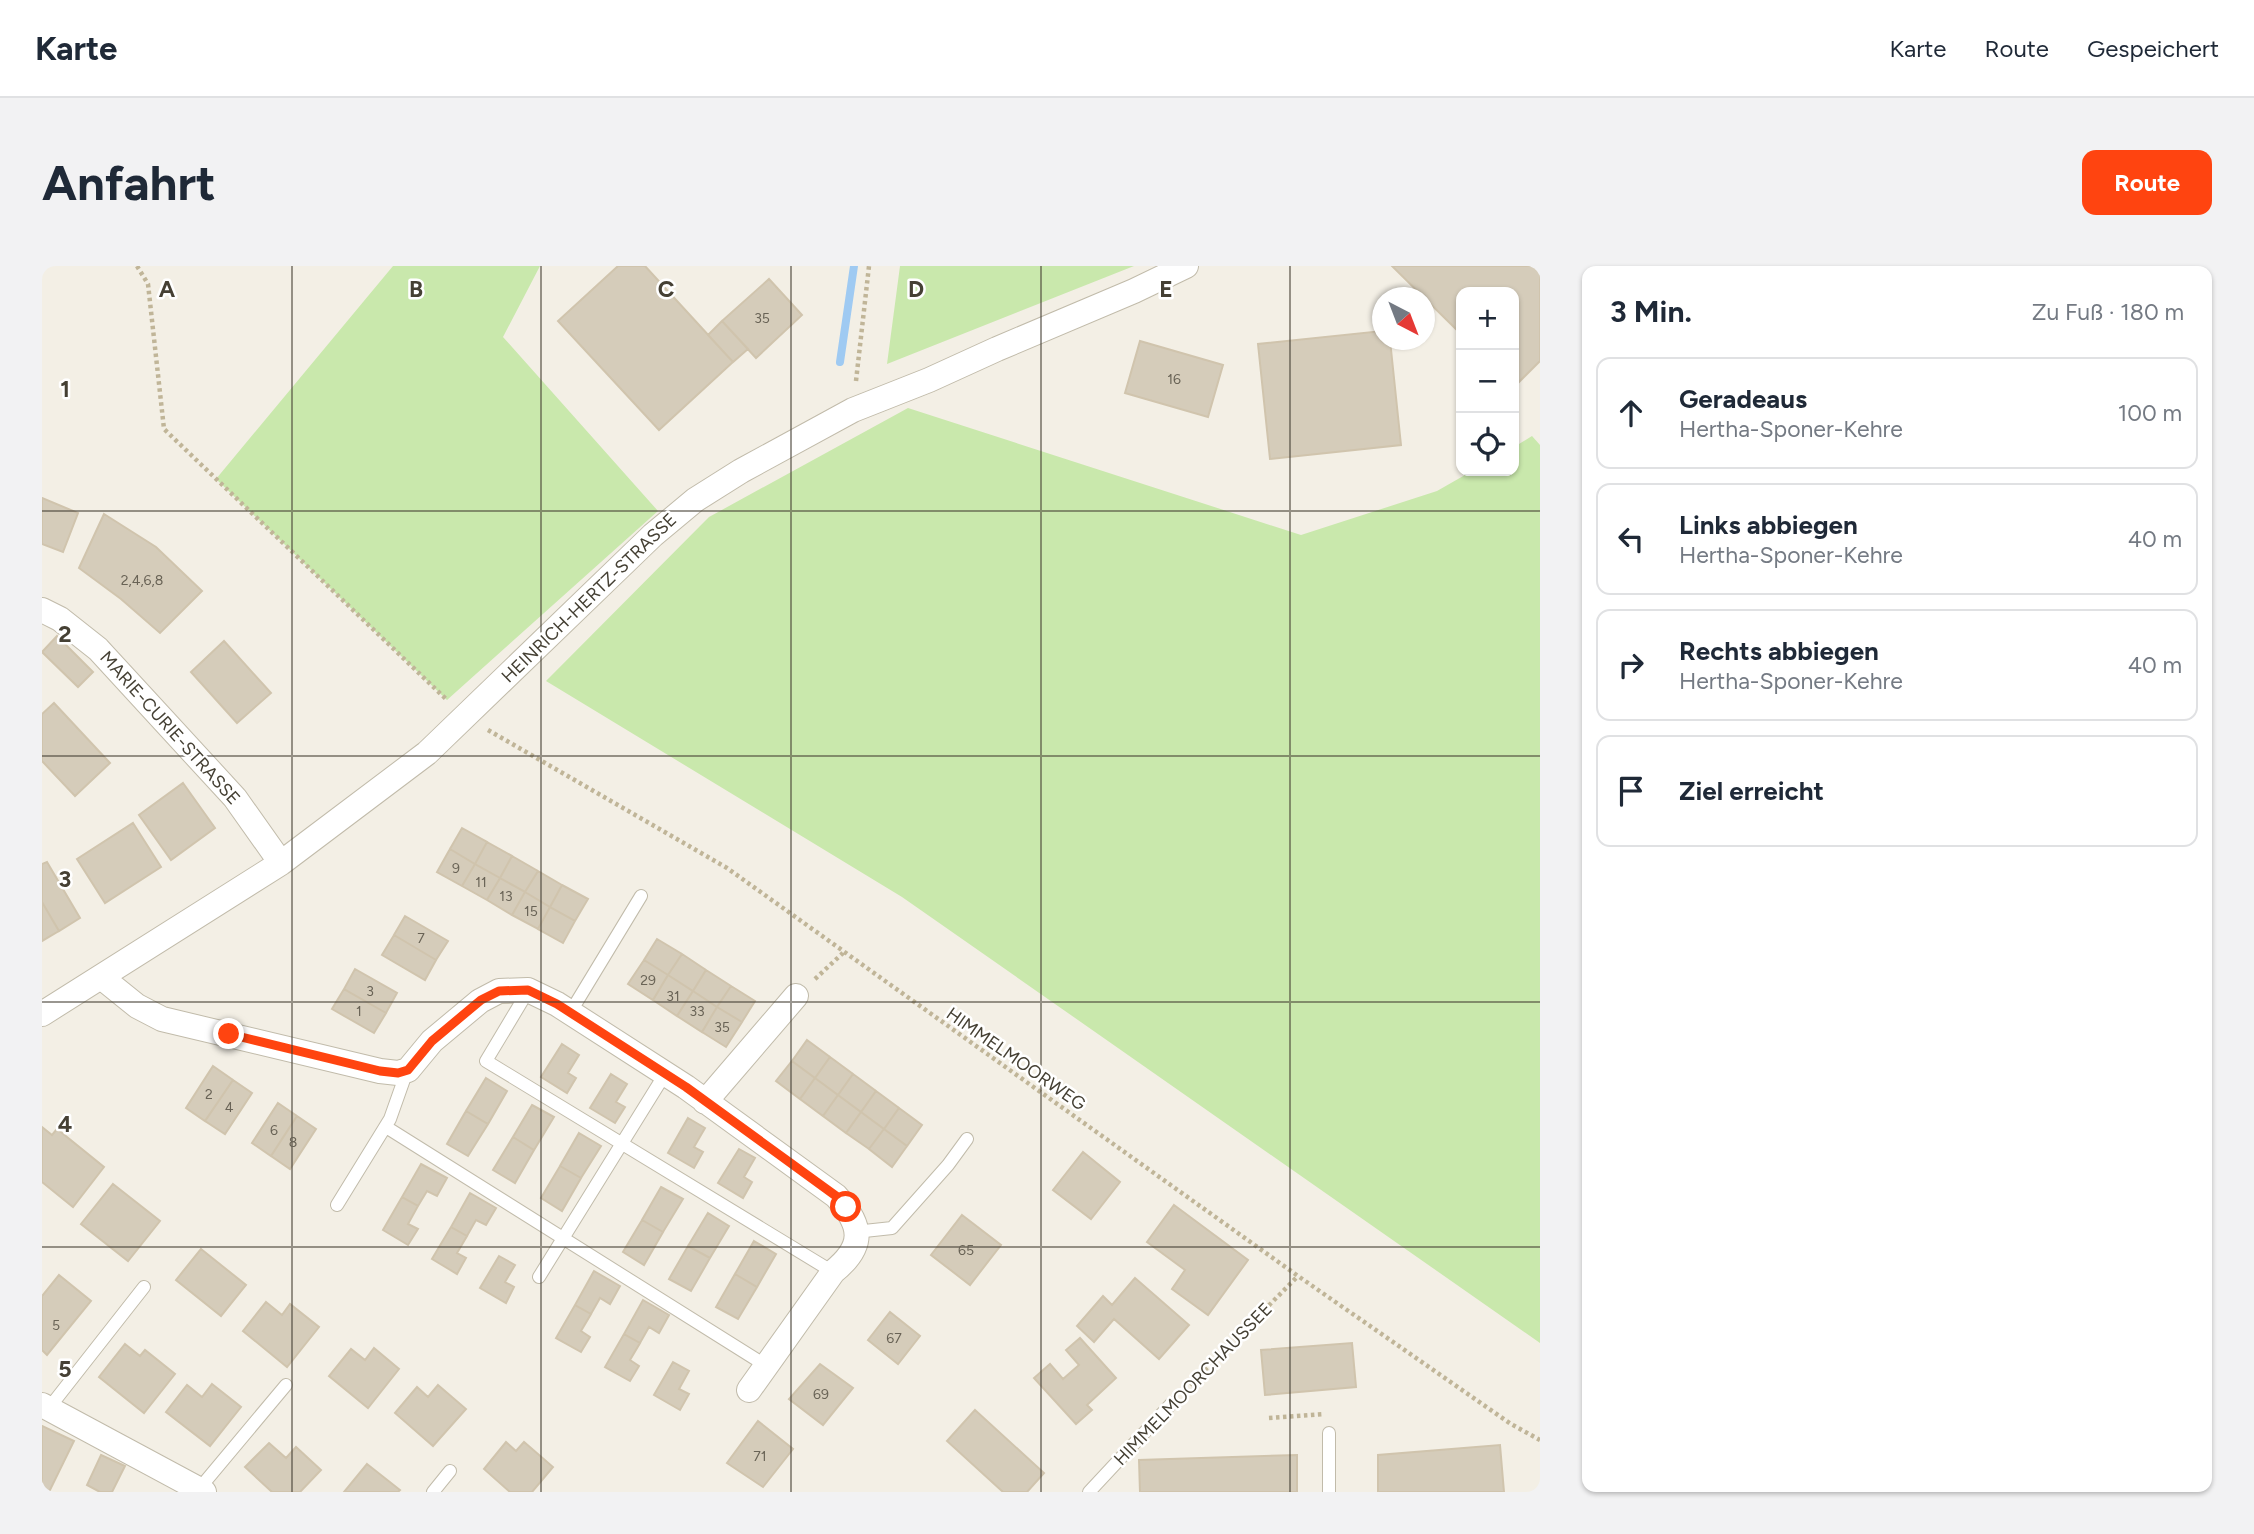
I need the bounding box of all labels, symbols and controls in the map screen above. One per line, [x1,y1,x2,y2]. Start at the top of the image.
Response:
text: Karte [35,29,117,68]
text: Karte [1890,34,1946,63]
text: Route [1984,34,2049,63]
text: Gespeichert [2087,34,2219,63]
button: Route [2082,150,2212,215]
text: Anfahrt [42,153,216,212]
text: A [159,275,176,303]
text: B [409,275,423,303]
text: C [658,275,675,303]
text: D [908,275,924,303]
text: E [1159,275,1173,303]
north arrow [1372,287,1435,350]
map controls [1456,287,1519,476]
button: + [1456,287,1519,350]
text: 3 Min. [1610,293,1692,330]
text: Zu Fuß · 180 m [2032,298,2184,326]
house number: 35 [754,310,770,327]
button: − [1456,350,1519,413]
house number: 16 [1167,371,1181,388]
text: 1 [60,375,70,403]
text: Geradeaus [1679,383,1807,415]
icon: ahead [1612,394,1650,432]
text: 100 m [2118,399,2182,427]
button: locate [1456,413,1519,476]
text: Hertha-Sponer-Kehre [1679,415,1903,443]
street label: HEINRICH-HERTZ-STRASSE [497,509,681,687]
text: Links abbiegen [1679,509,1858,541]
icon: left [1612,520,1650,558]
text: 40 m [2128,525,2182,553]
text: Hertha-Sponer-Kehre [1679,541,1903,569]
house number: 2,4,6,8 [121,572,163,589]
text: 2 [58,620,72,648]
text: Rechts abbiegen [1679,635,1879,667]
icon: right [1612,646,1650,684]
street label: MARIE-CURIE-STRASSE [95,647,245,809]
text: 40 m [2128,651,2182,679]
text: Hertha-Sponer-Kehre [1679,667,1903,695]
icon: arrive [1612,772,1650,810]
text: Ziel erreicht [1679,775,1824,807]
house number: 9 [452,860,460,877]
text: 3 [59,865,71,893]
house number: 11 [475,874,487,891]
house number: 13 [499,888,513,905]
house number: 15 [524,903,538,920]
house number: 7 [417,930,425,947]
house number: 29 [640,972,656,989]
house number: 3 [366,983,374,1000]
house number: 31 [666,988,680,1005]
house number: 1 [356,1003,362,1020]
house number: 33 [689,1003,705,1020]
street label: HIMMELMOORWEG [942,1003,1090,1115]
route end [213,1018,244,1049]
house number: 35 [714,1019,730,1036]
house number: 2 [205,1086,213,1103]
house number: 4 [225,1099,234,1116]
text: 4 [58,1110,72,1138]
house number: 6 [270,1122,278,1139]
house number: 8 [289,1134,297,1151]
route start [830,1191,861,1222]
house number: 65 [958,1242,974,1259]
street label: HIMMELMOORCHAUSSEE [1109,1298,1277,1470]
house number: 5 [52,1317,60,1334]
house number: 67 [886,1330,902,1347]
text: 5 [58,1355,72,1383]
house number: 69 [813,1386,829,1403]
house number: 71 [753,1448,767,1465]

